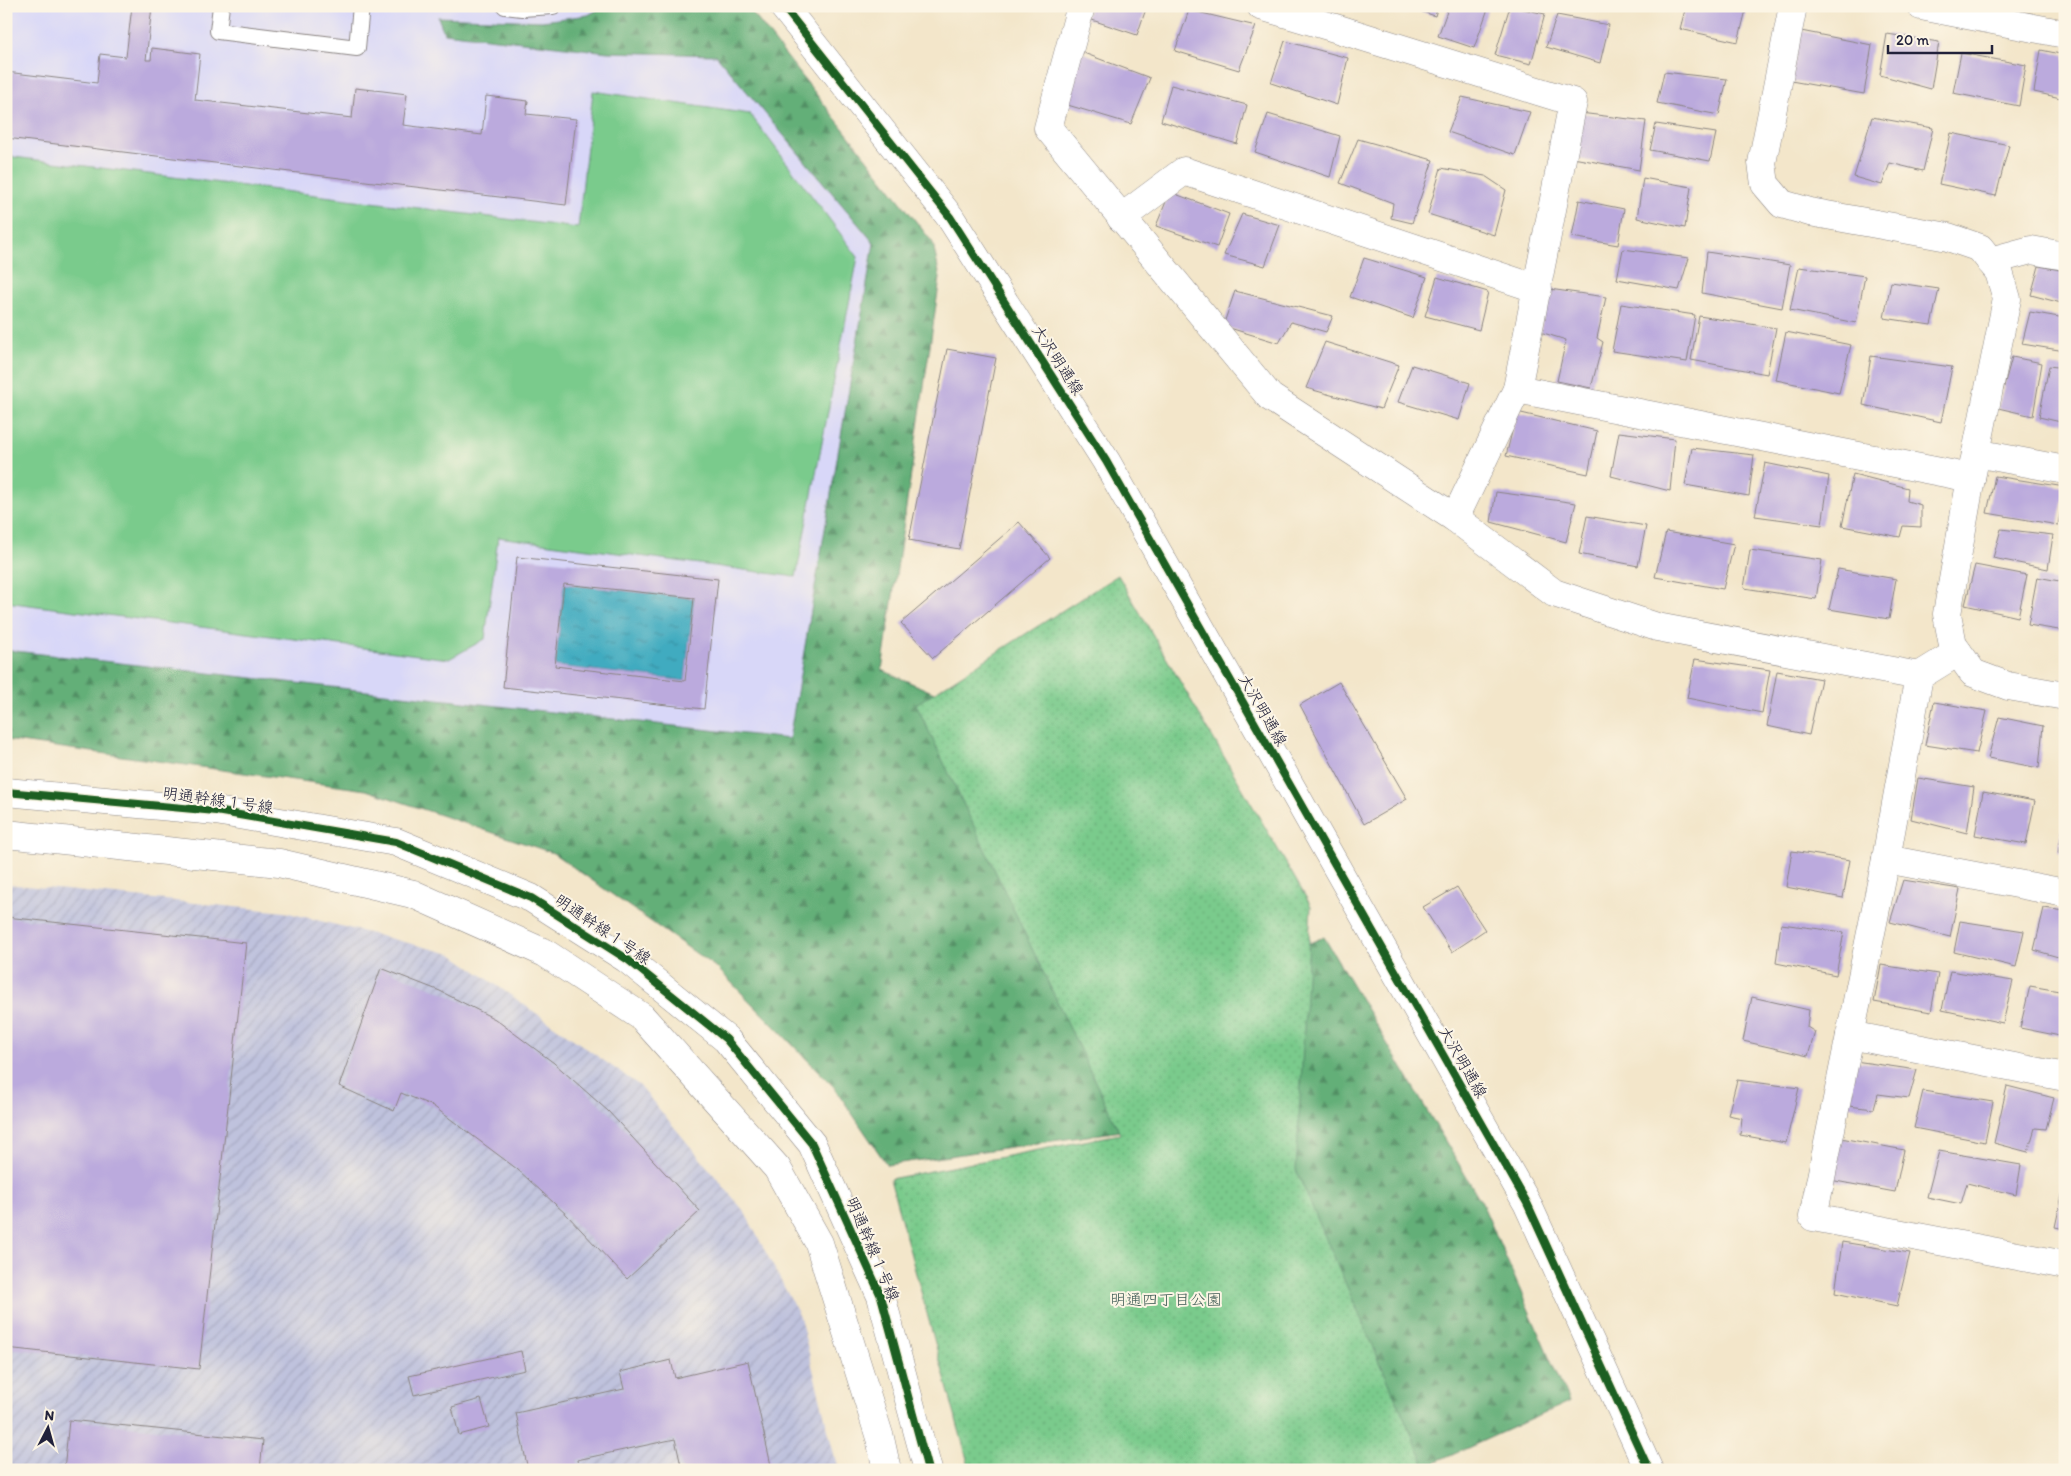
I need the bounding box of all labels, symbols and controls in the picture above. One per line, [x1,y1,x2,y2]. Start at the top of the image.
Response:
scale bar [1888,22,1992,54]
text: 20 m [1896,31,1930,49]
street label: 大沢明通線 [1028,321,1088,399]
street label: 大沢明通線 [1235,671,1291,749]
street label: 明通幹線１号線 [161,783,275,817]
street label: 明通幹線１号線 [551,890,655,968]
street label: 大沢明通線 [1435,1023,1491,1101]
street label: 明通幹線１号線 [842,1194,904,1304]
park label: 明通四丁目公園 [1110,1290,1222,1309]
north arrow [22,1404,72,1454]
text: N [44,1407,55,1425]

